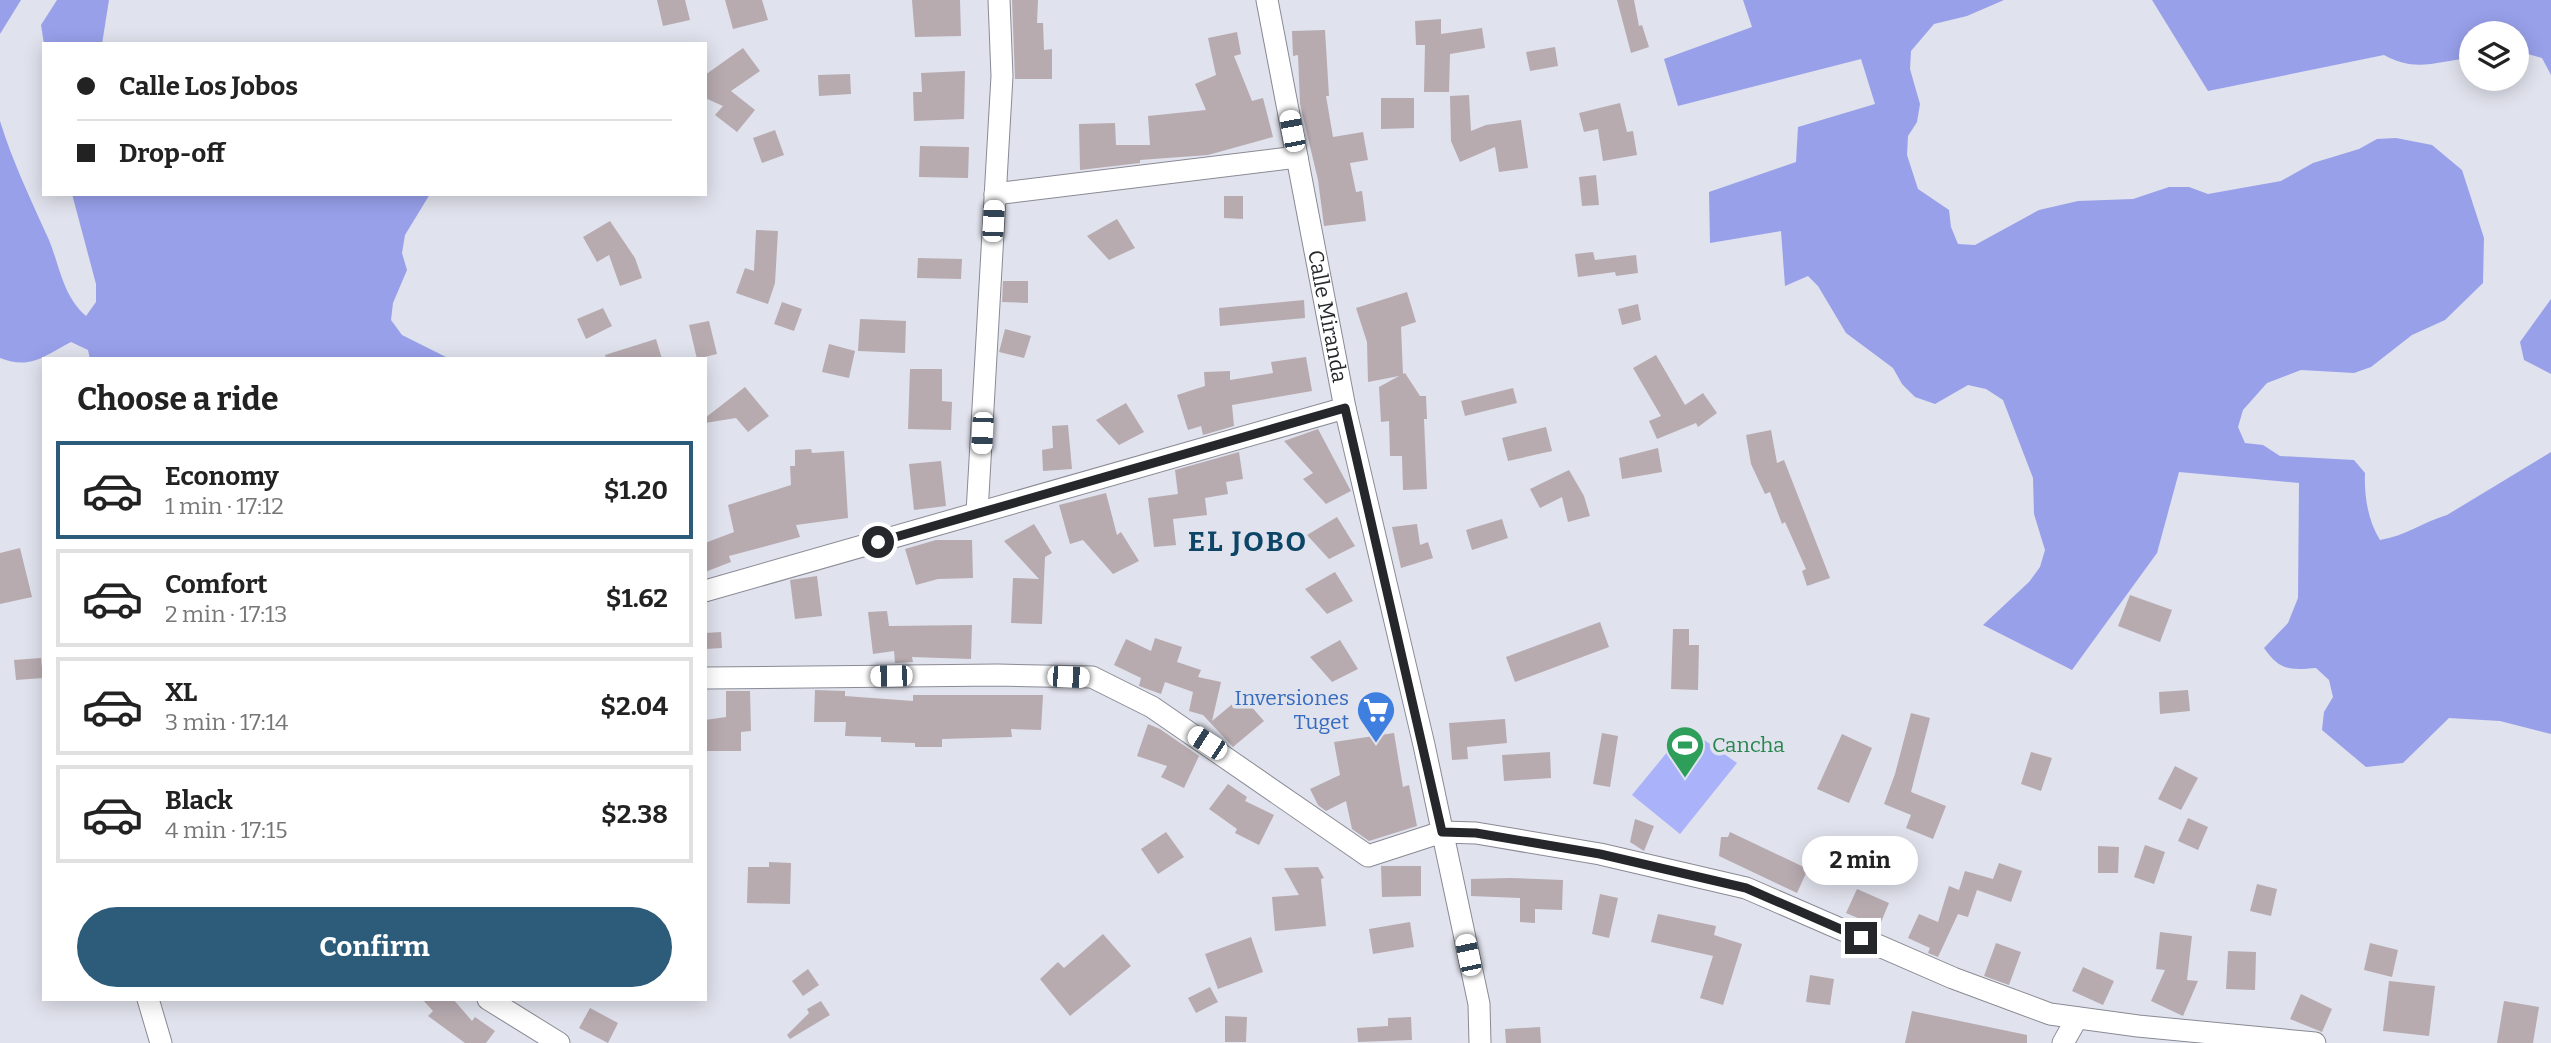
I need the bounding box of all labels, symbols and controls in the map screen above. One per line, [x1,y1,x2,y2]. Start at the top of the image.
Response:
map controls [2459,21,2529,91]
button: layers [2459,21,2529,91]
text: Calle Los Jobos [119,71,298,102]
car [1278,108,1307,154]
text: Drop-off [119,138,225,169]
car [982,199,1005,243]
street label: Calle Miranda [1302,248,1353,385]
text: Choose a ride [77,380,278,418]
car [971,411,994,455]
icon: car [81,459,144,522]
text: Economy [165,461,279,492]
text: $1.20 [604,475,668,506]
text: 1 min · 17:12 [165,492,284,520]
district label: EL JOBO [1188,525,1308,558]
route start [862,526,894,558]
icon: car [81,567,144,630]
text: Comfort [165,569,268,600]
text: $1.62 [606,583,668,614]
text: 2 min · 17:13 [165,600,287,628]
car [870,665,913,687]
car [1047,666,1090,688]
icon: car [81,675,144,738]
text: XL [165,677,197,708]
place label: Inversiones Tuget [1234,685,1349,735]
supermarket icon: Inversiones Tuget [1355,689,1397,744]
text: $2.04 [600,691,668,722]
text: 3 min · 17:14 [165,708,288,736]
car [1184,723,1231,763]
sports icon: Cancha [1664,724,1706,779]
place label: Cancha [1712,732,1785,758]
icon: car [81,783,144,846]
text: Black [165,785,233,816]
text: $2.38 [601,799,668,830]
text: 4 min · 17:15 [165,816,288,844]
callout: 2 min [1803,836,1919,886]
text: 2 min [1829,846,1891,874]
button: Confirm [77,907,672,987]
route end [1845,922,1877,954]
car [1454,932,1483,978]

